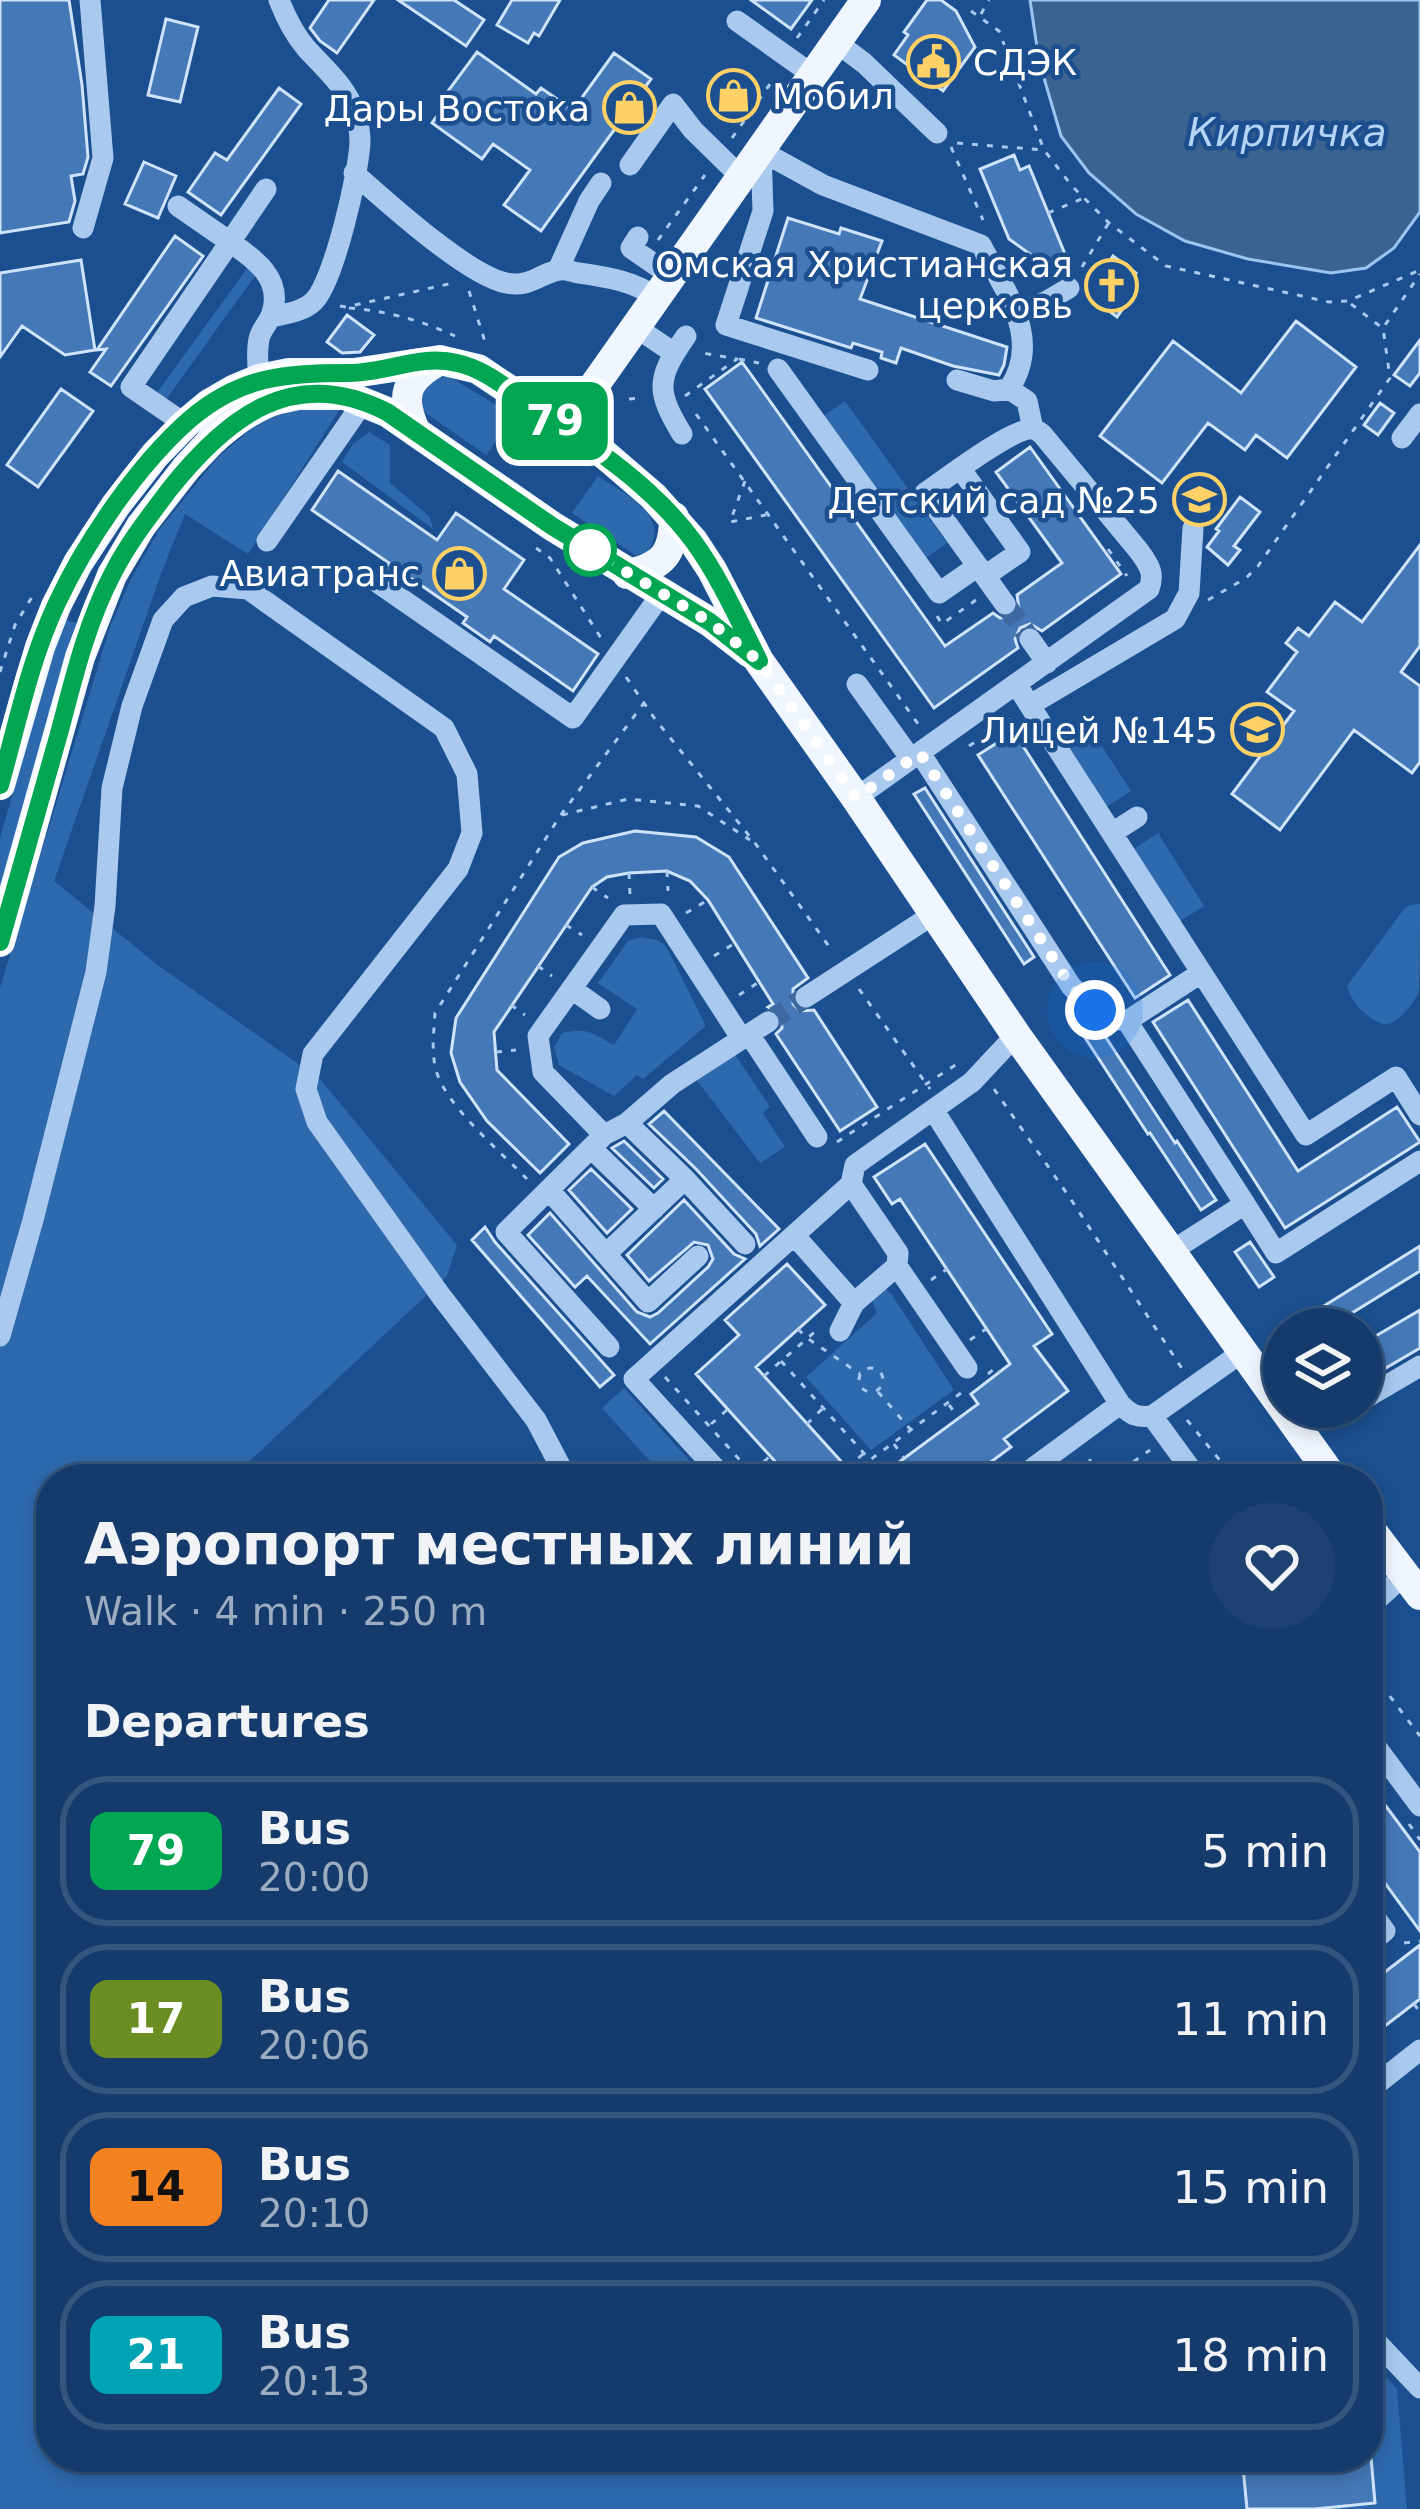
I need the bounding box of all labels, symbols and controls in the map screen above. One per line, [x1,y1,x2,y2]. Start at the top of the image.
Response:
public building icon: СДЭК [906,34,962,90]
place label: СДЭК [973,42,1077,83]
shop icon: Мобил [705,68,761,124]
place label: Мобил [772,76,894,117]
shop icon: Дары Востока [601,80,657,136]
place label: Дары Востока [324,88,590,129]
water label: Кирпичка [1187,110,1387,155]
place label: Омская Христианская церковь [655,244,1073,326]
church icon: Омская Христианская церковь [1084,257,1140,313]
line badge: 79 [501,382,609,460]
text: 79 [526,396,584,445]
school or university icon: Детский сад №25 [1171,472,1227,528]
place label: Детский сад №25 [828,480,1160,521]
unlabelled marker [565,525,615,575]
shop icon: Авиатранс [431,545,487,601]
place label: Авиатранс [219,553,420,594]
school or university icon: Лицей №145 [1229,702,1285,758]
place label: Лицей №145 [980,710,1218,751]
your location [1065,980,1125,1040]
map controls [1263,1308,1383,1428]
button: layers [1263,1308,1383,1428]
button: heart [1209,1503,1335,1629]
text: Аэропорт местных линий [84,1511,915,1577]
text: Walk · 4 min · 250 m [84,1589,487,1634]
text: Departures [84,1695,370,1748]
text: Bus [258,1802,351,1855]
text: 5 min [1201,1825,1329,1878]
text: 79 [127,1826,185,1875]
text: 20:00 [258,1855,370,1900]
text: Bus [258,1970,351,2023]
text: 11 min [1173,1993,1329,2046]
text: 17 [127,1994,185,2043]
text: 20:06 [258,2023,370,2068]
text: Bus [258,2138,351,2191]
text: 15 min [1173,2161,1329,2214]
text: 14 [127,2162,185,2211]
text: 20:10 [258,2191,370,2236]
text: Bus [258,2306,351,2359]
text: 18 min [1173,2329,1329,2382]
text: 21 [127,2330,185,2379]
text: 20:13 [258,2359,370,2404]

